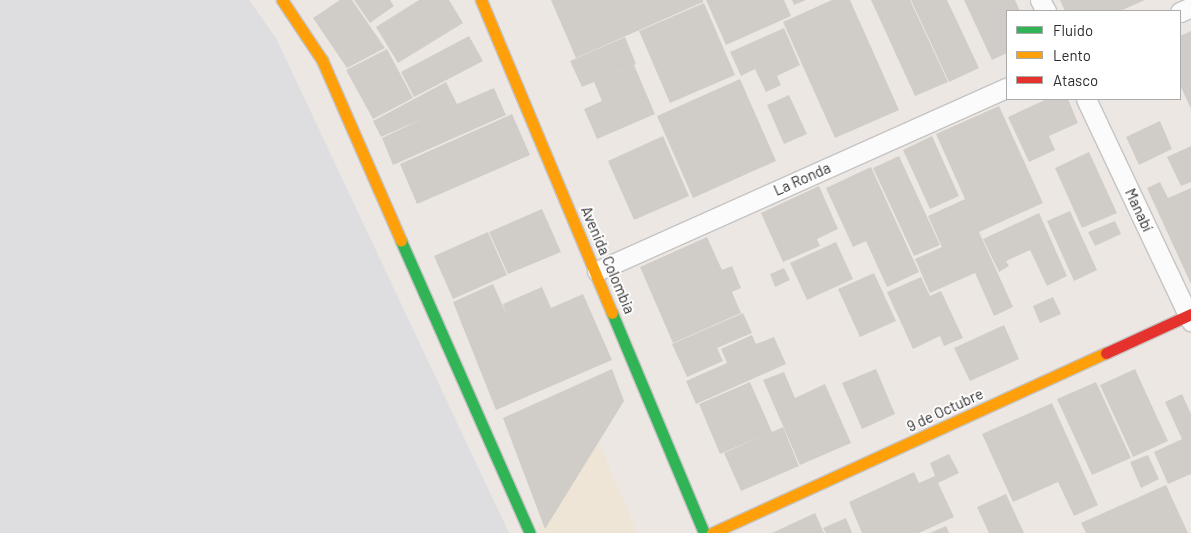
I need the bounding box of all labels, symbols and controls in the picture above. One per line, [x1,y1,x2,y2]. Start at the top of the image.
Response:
legend [1006,10,1181,100]
text: Fluido [1053,21,1093,39]
text: Lento [1053,46,1091,64]
text: Atasco [1053,71,1098,89]
street label: La Ronda [771,159,833,199]
street label: Manabí [1121,186,1157,234]
street label: Avenida Colombia [577,203,639,317]
street label: 9 de Octubre [904,384,986,436]

